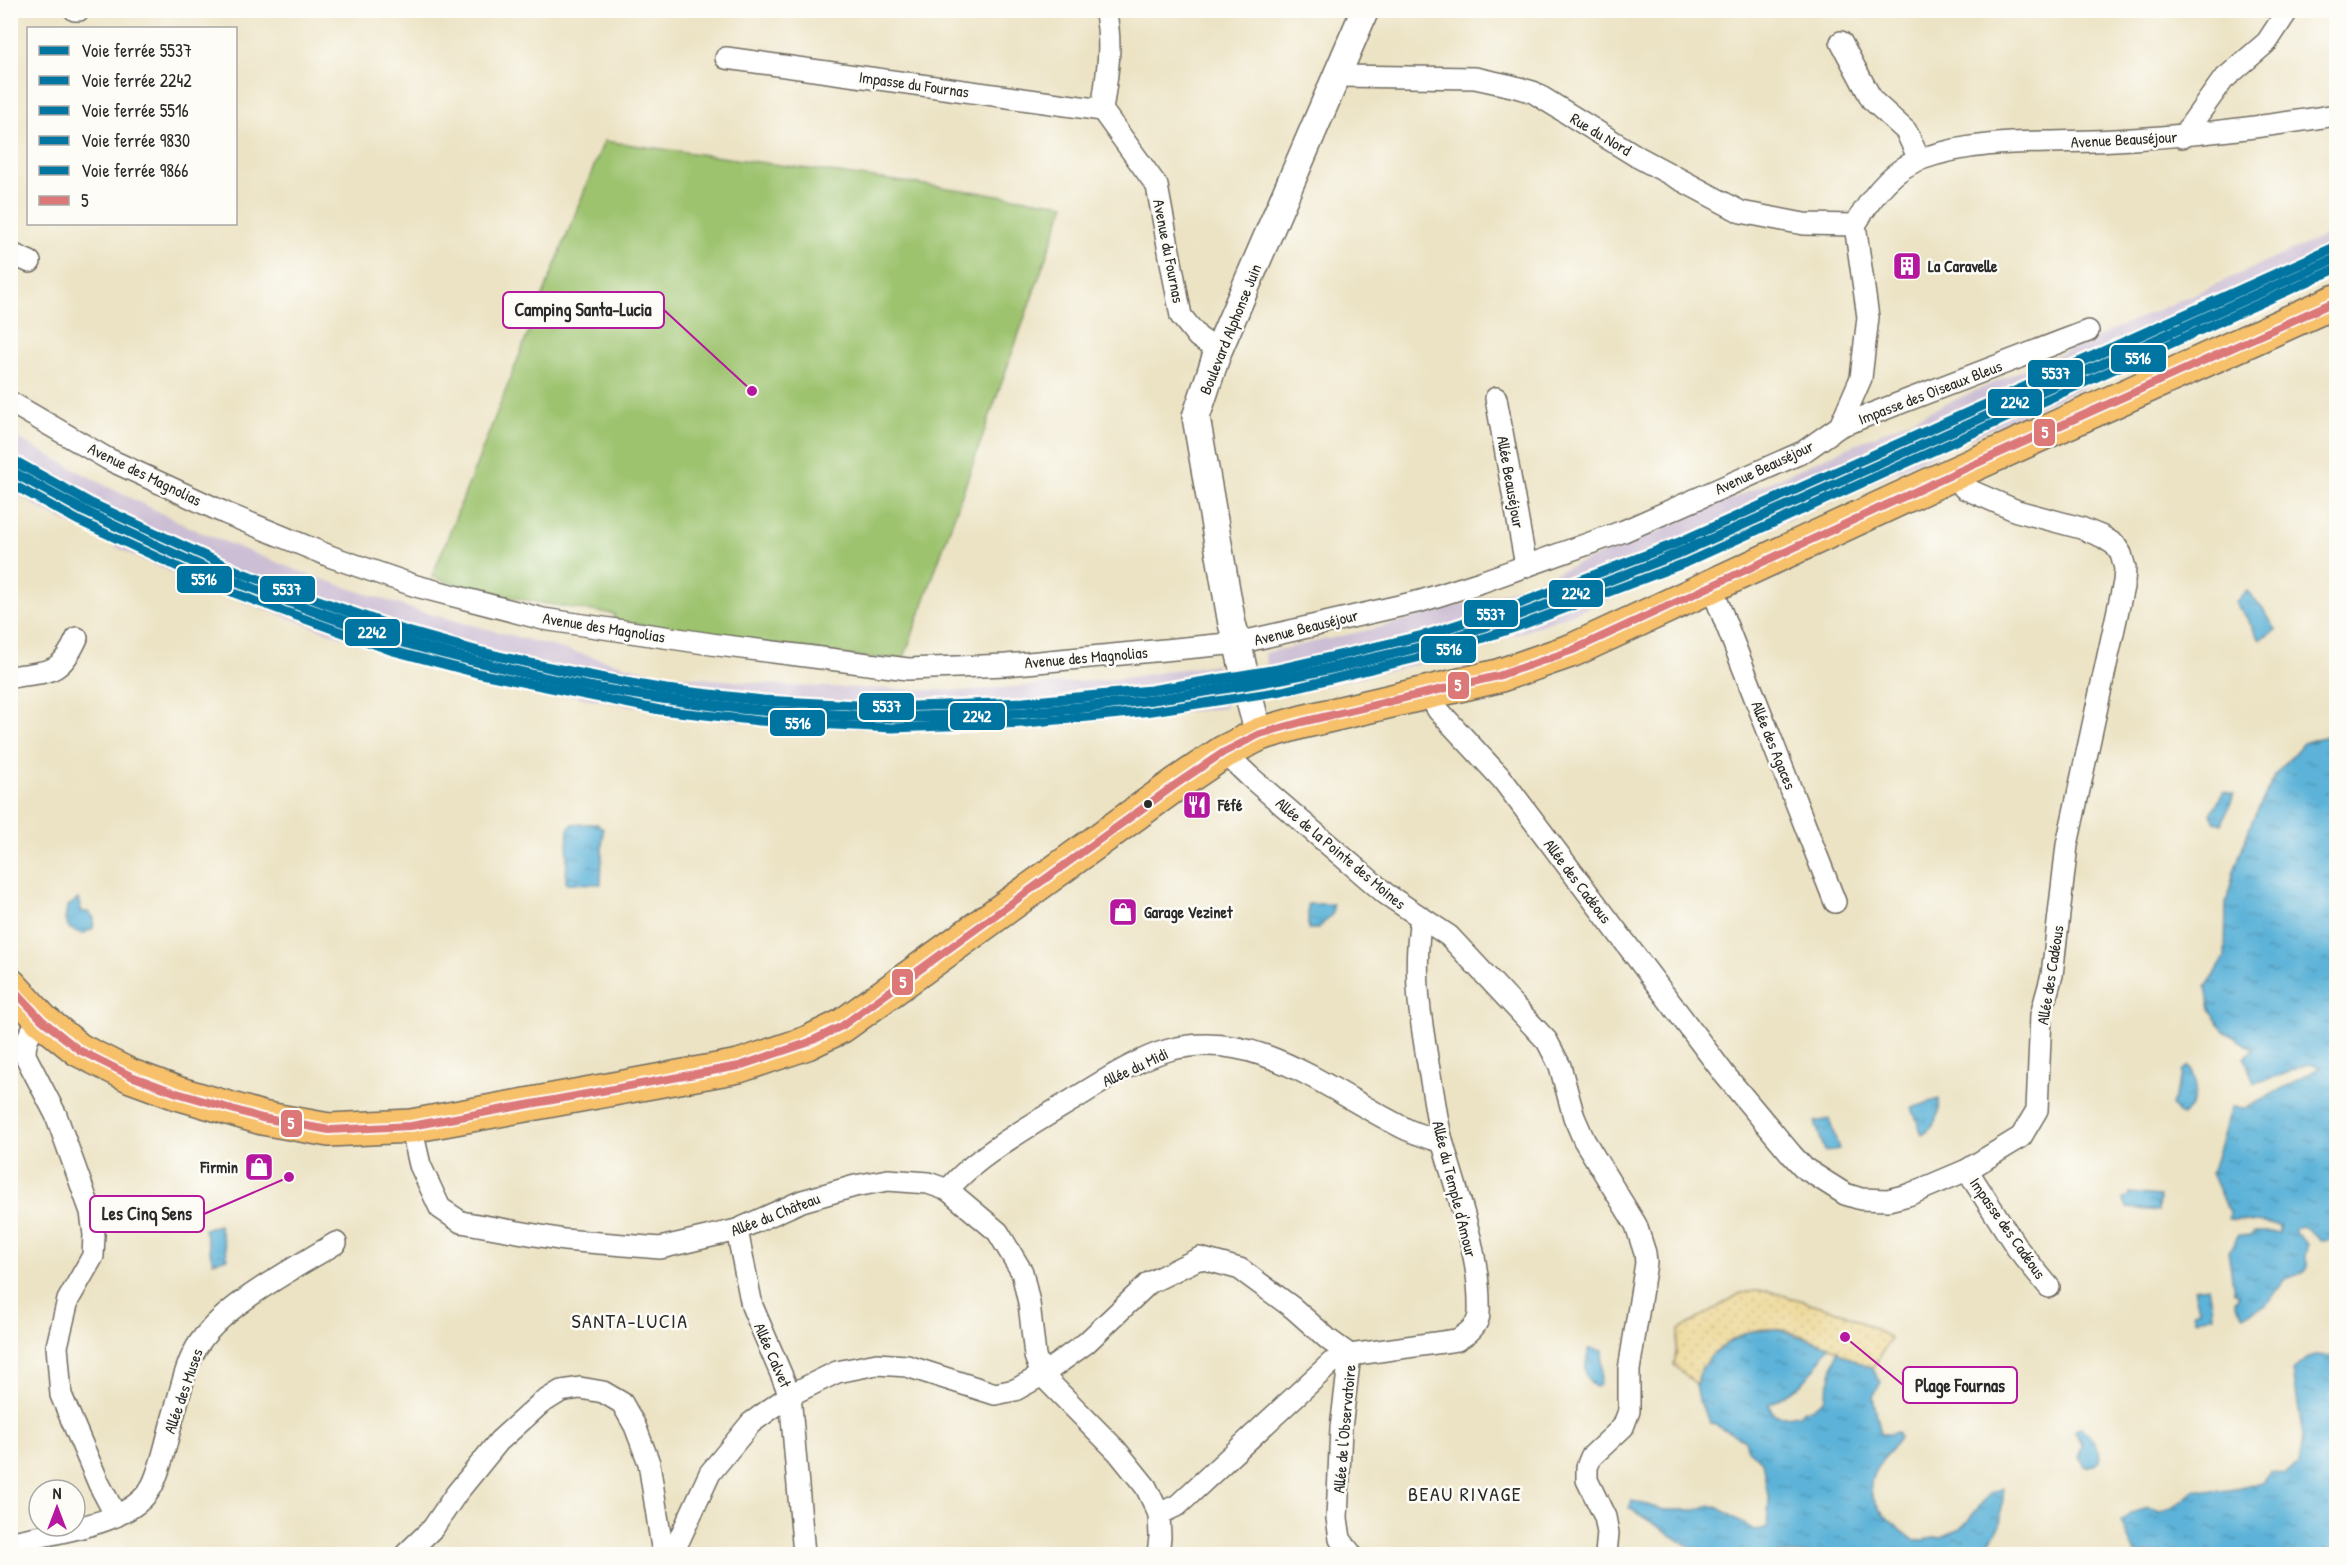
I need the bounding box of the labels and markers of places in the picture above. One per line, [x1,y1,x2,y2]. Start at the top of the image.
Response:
building icon: La Caravelle [1891,250,1923,282]
place label: La Caravelle [1928,255,1998,277]
callout: Camping Santa-Lucia [503,292,664,328]
restaurant icon: Féfé [1181,789,1213,821]
place label: Féfé [1217,794,1243,816]
unlabelled marker [1142,798,1154,810]
shop icon: Garage Vezinet [1107,896,1139,928]
place label: Garage Vezinet [1144,901,1233,924]
shop icon: Firmin [243,1151,275,1183]
place label: Firmin [200,1156,238,1178]
callout: Les Cinq Sens [90,1196,204,1232]
callout: Plage Fournas [1903,1367,2017,1403]

